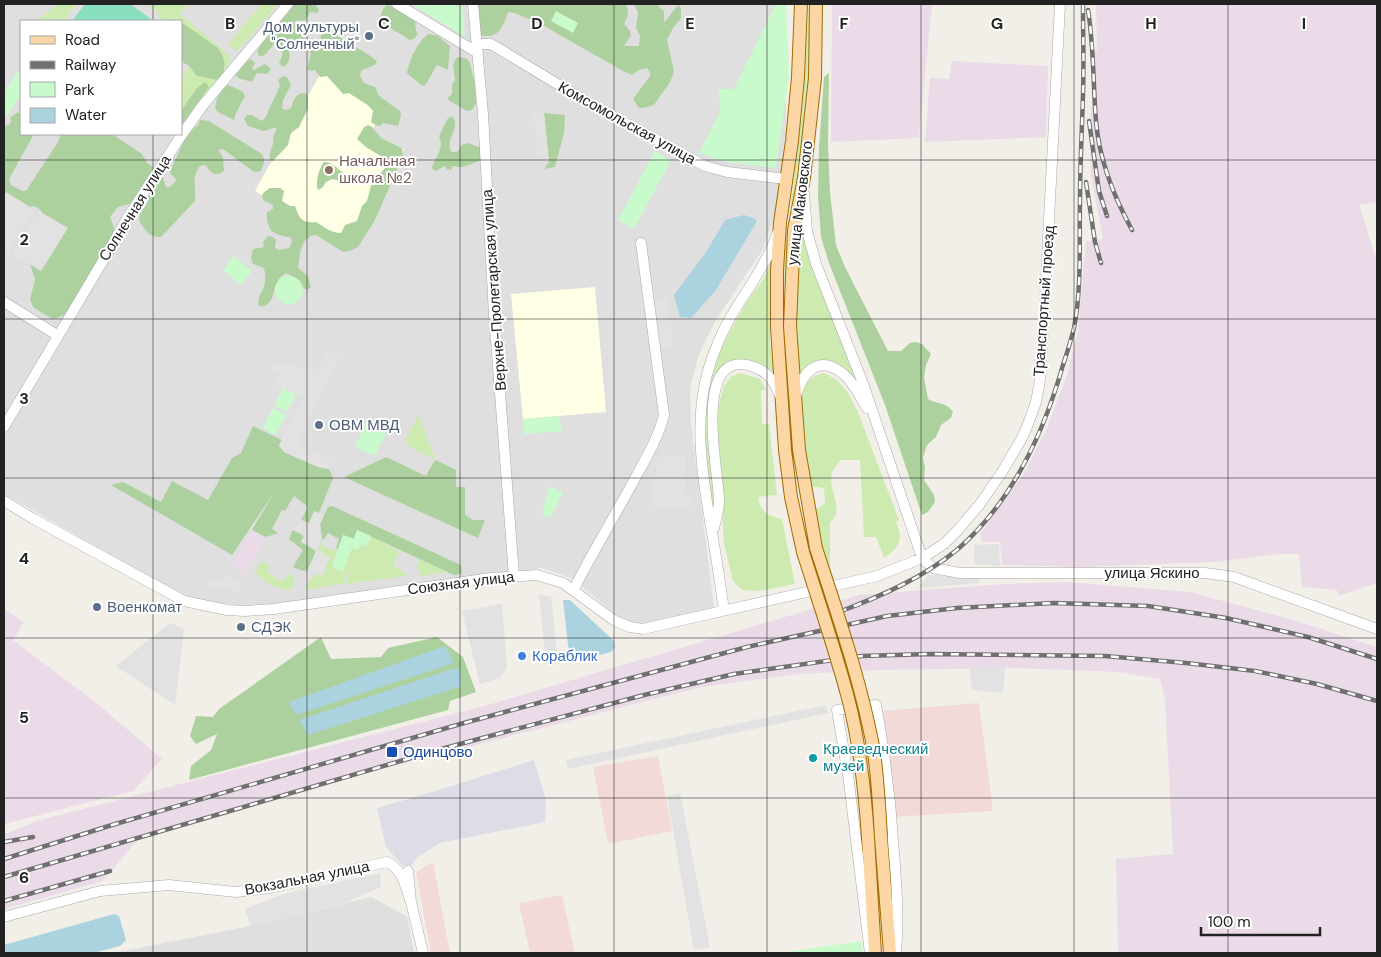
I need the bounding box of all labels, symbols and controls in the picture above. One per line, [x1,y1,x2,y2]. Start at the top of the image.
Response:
text: B [225,13,235,34]
text: C [378,13,390,34]
text: D [531,13,543,34]
text: E [685,13,695,34]
text: F [840,13,849,34]
text: G [991,13,1003,34]
text: H [1145,13,1157,34]
text: I [1302,13,1306,34]
place label: Дом культуры "Солнечный" [263,17,359,54]
legend [20,20,182,135]
text: Road [65,30,100,50]
marker: Дом культуры "Солнечный" [363,30,375,42]
text: Railway [65,55,117,75]
street label: Комсомольская улица [555,77,700,169]
text: Park [65,80,95,100]
text: Water [65,105,107,125]
street label: улица Маковского [782,140,818,266]
street label: Солнечная улица [94,151,176,265]
place label: Начальная школа №2 [339,151,415,188]
marker: Начальная школа №2 [323,164,335,176]
street label: Верхне-Пролетарская улица [477,188,511,391]
street label: Транспортный проезд [1029,224,1059,377]
text: 2 [19,229,29,250]
text: 3 [19,388,29,409]
place label: ОВМ МВД [329,415,400,435]
marker: ОВМ МВД [313,419,325,431]
text: 4 [19,548,29,569]
street label: улица Яскино [1104,563,1200,583]
street label: Союзная улица [407,566,516,599]
place label: Военкомат [107,597,182,617]
marker: Военкомат [91,601,103,613]
place label: СДЭК [251,617,291,637]
marker: СДЭК [235,621,247,633]
place label: Кораблик [532,646,598,666]
marker: Кораблик [516,650,528,662]
text: 5 [19,707,29,728]
place label: Краеведческий музей [823,739,928,776]
place label: Одинцово [403,742,473,762]
marker: Одинцово [385,745,399,759]
marker: Краеведческий музей [807,752,819,764]
street label: Вокзальная улица [243,856,372,900]
text: 6 [19,867,29,888]
scale bar [1201,904,1320,936]
text: 100 m [1208,912,1251,932]

